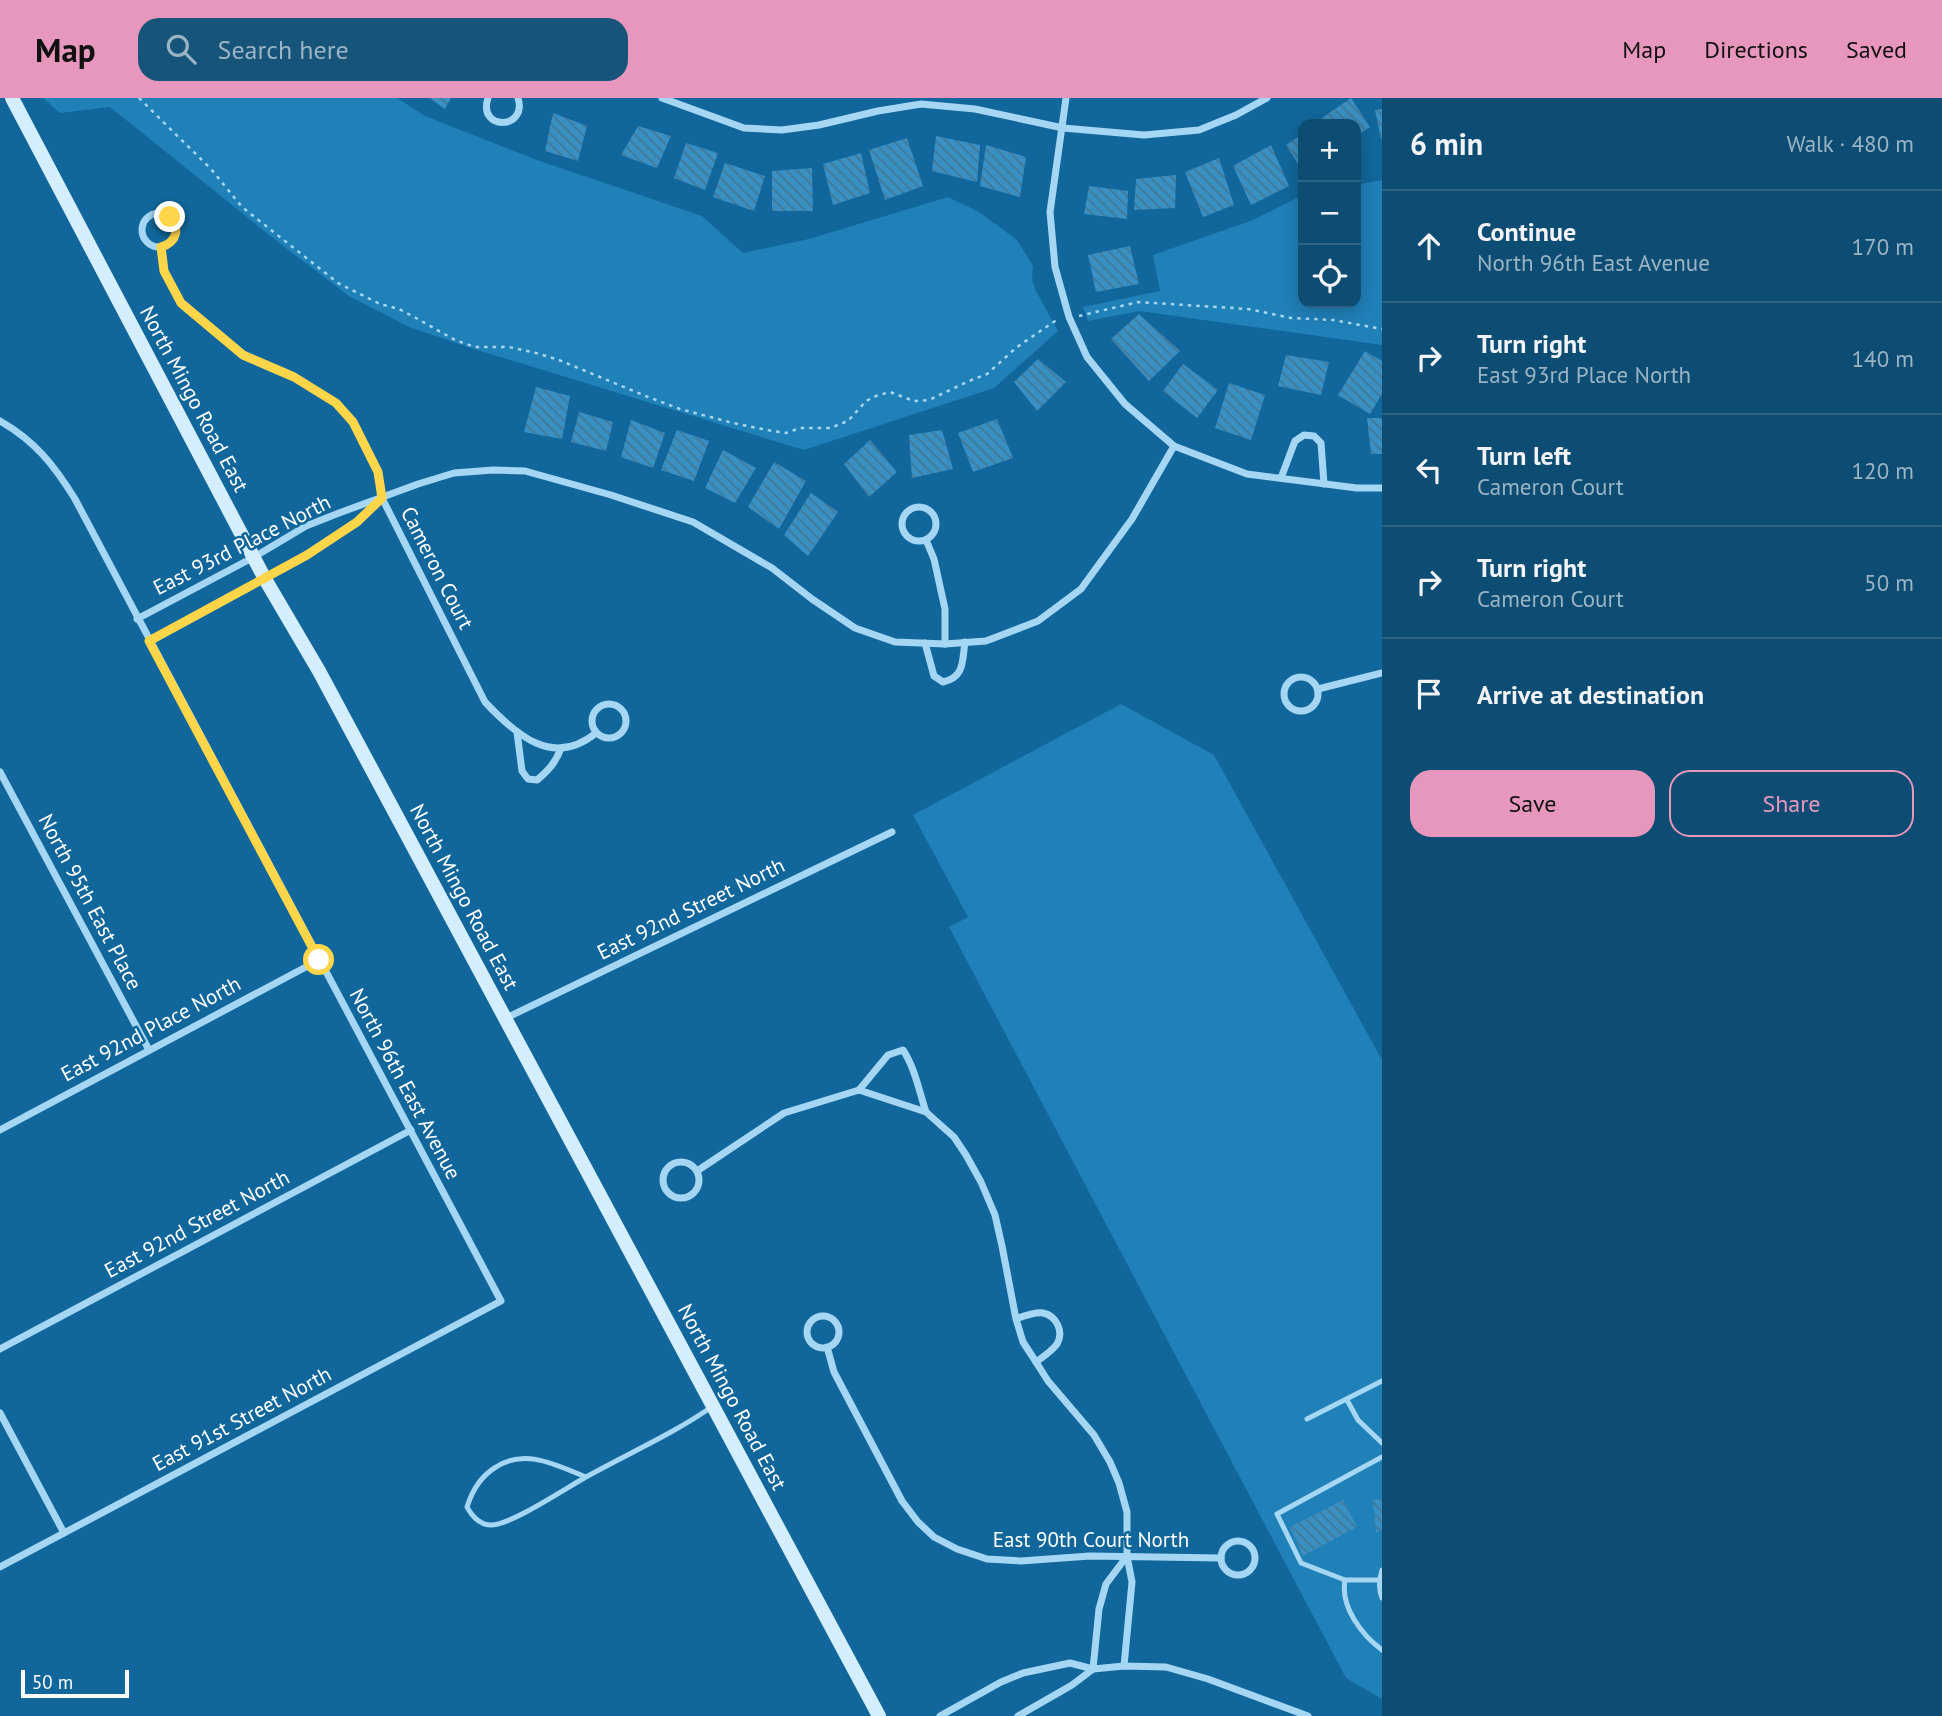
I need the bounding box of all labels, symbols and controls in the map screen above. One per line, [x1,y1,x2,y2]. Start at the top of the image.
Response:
search box [138,18,628,81]
text: Map [35,28,96,71]
icon: search [162,30,200,68]
text: Search here [218,33,349,66]
text: Map [1622,34,1666,65]
text: Directions [1704,34,1808,65]
text: Saved [1846,34,1907,65]
map controls [1298,119,1361,308]
button: + [1298,119,1361,182]
text: 6 min [1410,124,1483,163]
text: Walk · 480 m [1787,129,1914,158]
button: − [1298,182,1361,245]
route end [154,201,185,232]
text: Continue [1477,215,1576,248]
icon: ahead [1410,227,1448,265]
text: 170 m [1852,232,1914,261]
button: locate [1298,245,1361,308]
text: North 96th East Avenue [1477,248,1710,277]
street label: North Mingo Road East [134,301,255,496]
text: Turn right [1477,327,1586,360]
icon: right [1410,339,1448,377]
text: 140 m [1852,344,1914,373]
text: East 93rd Place North [1477,360,1691,389]
text: Turn left [1477,439,1571,472]
icon: left [1410,451,1448,489]
text: 120 m [1852,456,1914,485]
text: Cameron Court [1477,472,1624,501]
street label: East 93rd Place North [149,488,335,601]
street label: Cameron Court [395,502,480,634]
text: Turn right [1477,551,1586,584]
icon: right [1410,563,1448,601]
text: 50 m [1864,568,1914,597]
text: Cameron Court [1477,584,1624,613]
icon: arrive [1410,675,1448,713]
text: Arrive at destination [1477,678,1704,711]
button: Save [1410,770,1655,837]
button: Share [1669,770,1914,837]
street label: North Mingo Road East [404,799,525,994]
street label: North 95th East Place [33,809,148,994]
street label: East 92nd Street North [592,851,789,966]
route start [303,944,334,975]
street label: East 92nd Place North [56,970,245,1087]
street label: North 96th East Avenue [344,984,467,1184]
street label: East 92nd Street North [100,1163,294,1284]
street label: North Mingo Road East [672,1299,793,1494]
street label: East 91st Street North [148,1360,336,1477]
street label: East 90th Court North [993,1526,1189,1553]
scale bar [21,1667,130,1699]
text: 50 m [32,1670,73,1694]

